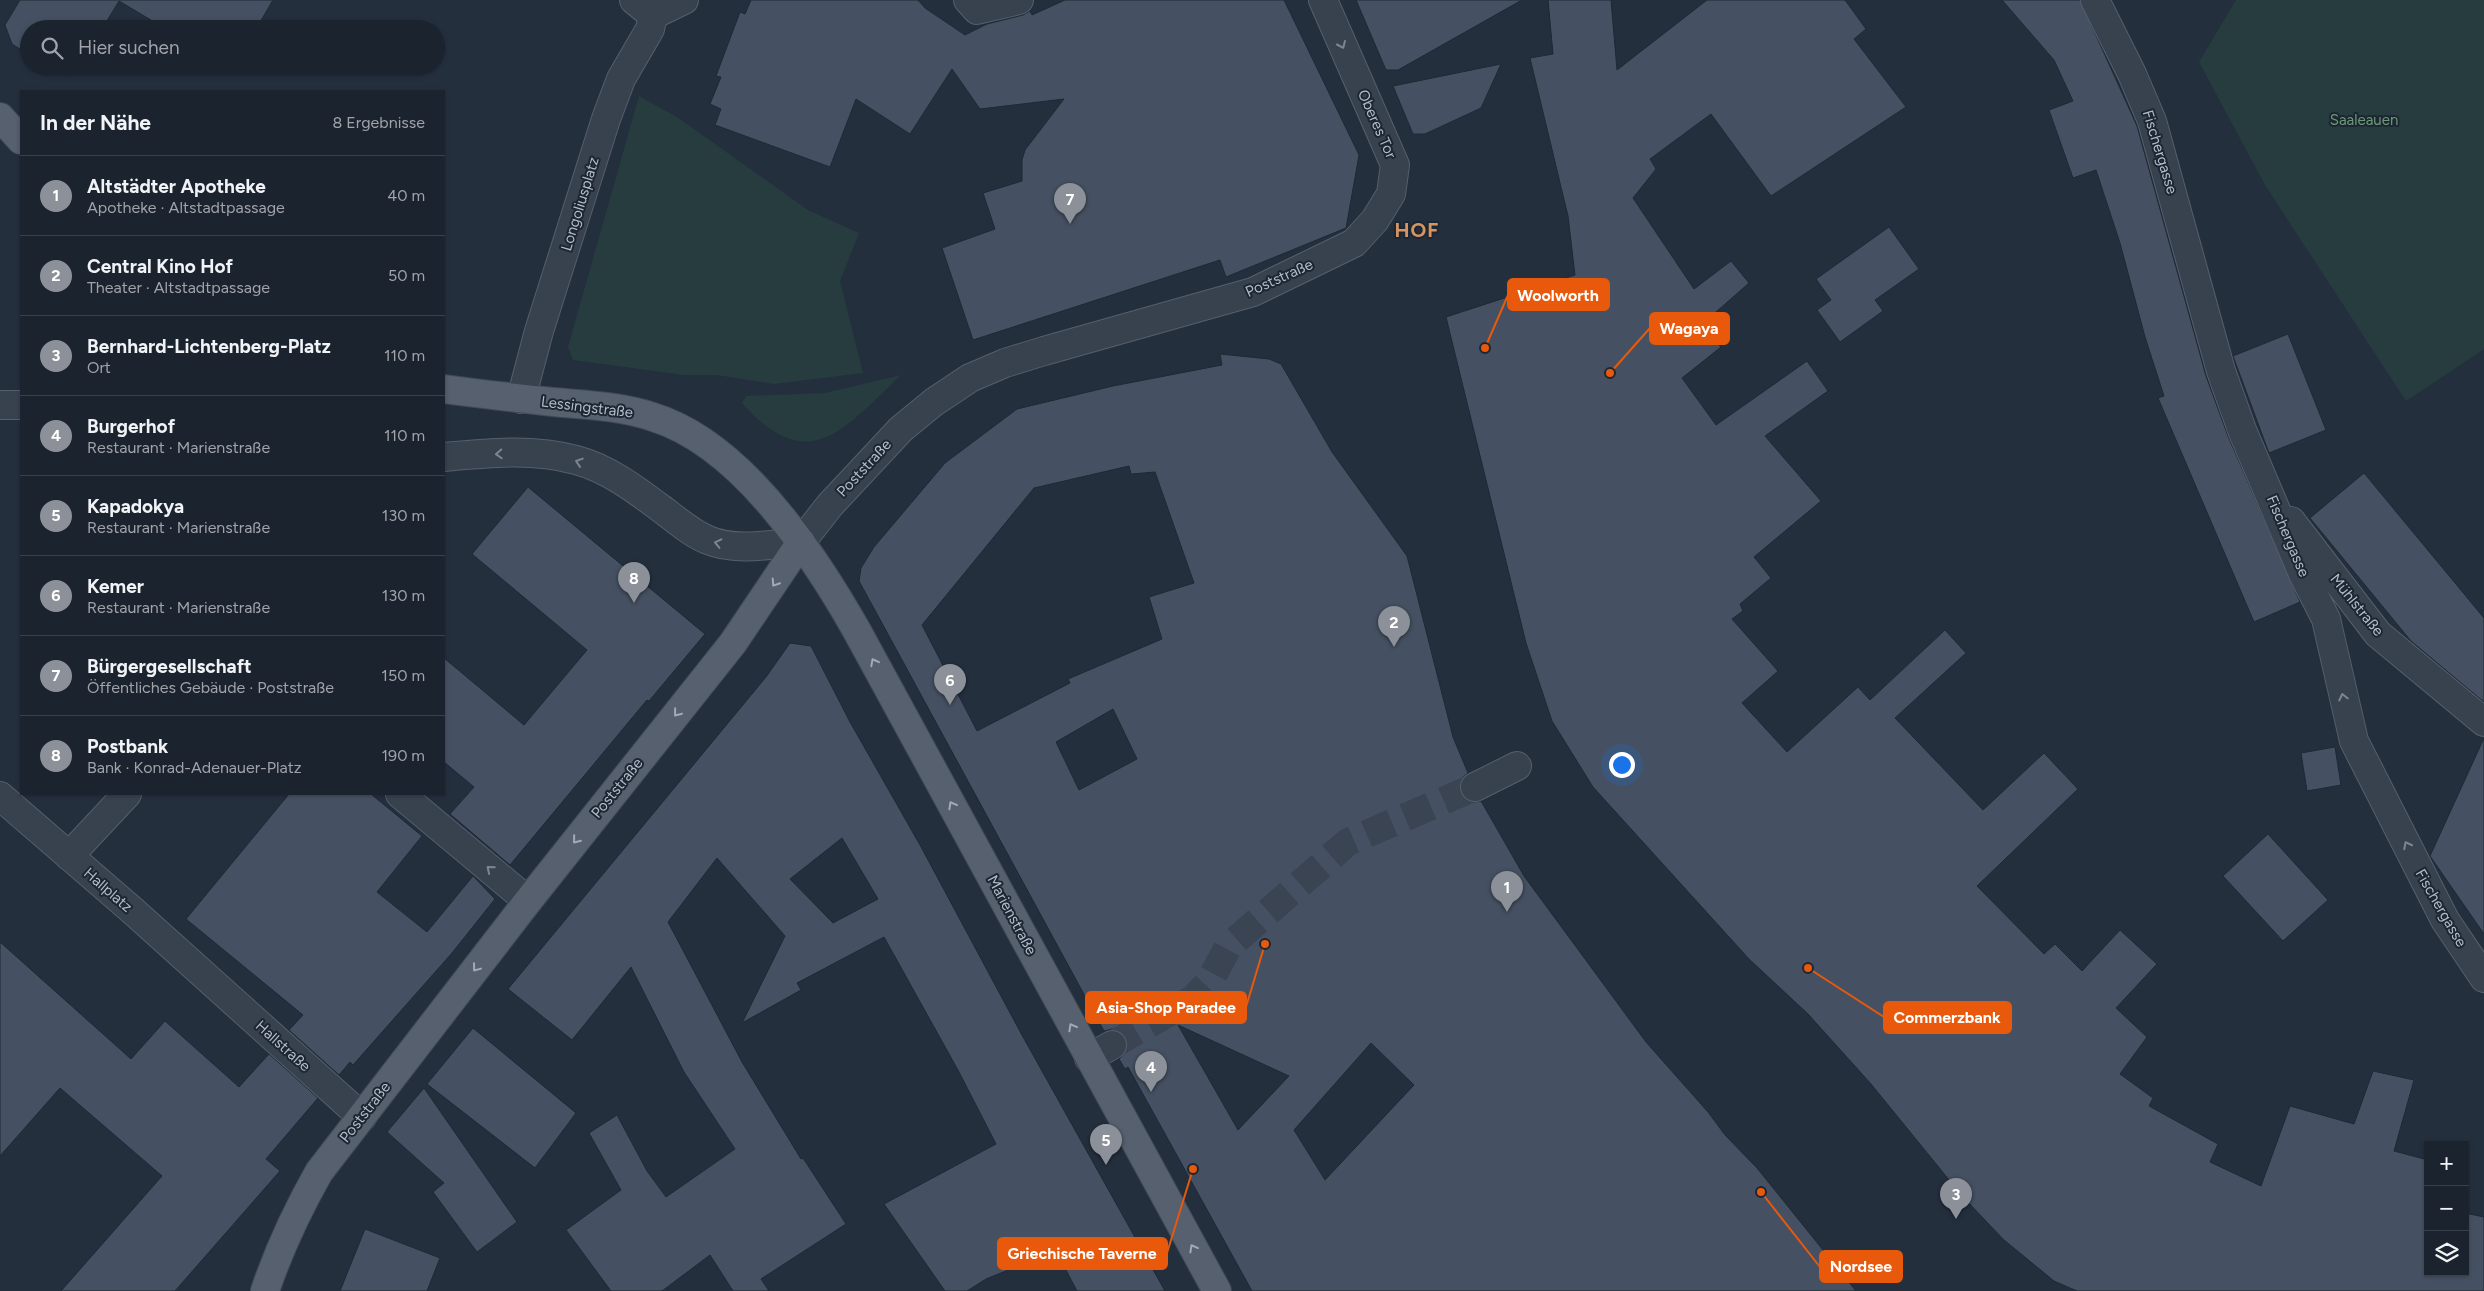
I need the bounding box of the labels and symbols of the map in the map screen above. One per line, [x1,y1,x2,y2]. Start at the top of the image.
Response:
one-way arrow [1336,40,1347,49]
street label: Oberes Tor [1354,87,1400,161]
street label: Fischergasse [2139,108,2181,196]
park label: Saaleauen [2330,111,2398,129]
street label: Longoliusplatz [557,155,603,253]
pin: 7 [1054,183,1086,224]
district label: HOF [1395,218,1439,242]
street label: Poststraße [1242,255,1316,301]
callout: Woolworth [1508,279,1609,310]
text: Woolworth [1517,286,1599,305]
callout: Wagaya [1650,313,1729,344]
text: Wagaya [1659,319,1719,338]
street label: Lessingstraße [540,392,634,422]
street label: Poststraße [833,436,895,500]
one-way arrow [495,448,503,459]
one-way arrow [575,457,584,467]
street label: Fischergasse [2263,492,2313,580]
one-way arrow [714,538,723,549]
pin: 8 [618,562,650,603]
street label: Mühlstraße [2326,570,2388,640]
one-way arrow [771,578,781,587]
pin: 2 [1378,606,1410,647]
one-way arrow [870,659,880,668]
pin: 6 [934,664,966,705]
one-way arrow [2339,692,2349,701]
one-way arrow [675,707,683,716]
your location [1609,752,1635,778]
street label: Poststraße [587,754,647,822]
one-way arrow [948,801,958,810]
one-way arrow [573,834,582,844]
one-way arrow [2403,842,2413,851]
street label: Hallplatz [80,864,136,916]
one-way arrow [487,866,496,875]
street label: Fischergasse [2411,866,2471,950]
pin: 1 [1491,871,1523,912]
street label: Marienstraße [984,872,1040,958]
one-way arrow [473,962,482,972]
callout: Asia-Shop Paradee [1086,992,1246,1023]
text: Asia-Shop Paradee [1096,998,1236,1017]
callout: Commerzbank [1884,1002,2011,1033]
text: Commerzbank [1893,1008,2001,1027]
street label: Hallstraße [252,1017,314,1075]
one-way arrow [1068,1024,1078,1033]
pin: 4 [1135,1051,1167,1092]
street label: Poststraße [336,1078,394,1146]
pin: 5 [1090,1124,1122,1165]
pin: 3 [1940,1178,1972,1219]
callout: Griechische Taverne [998,1238,1167,1269]
text: Griechische Taverne [1007,1244,1157,1263]
one-way arrow [1190,1245,1200,1254]
callout: Nordsee [1820,1251,1902,1282]
text: Nordsee [1830,1257,1892,1276]

